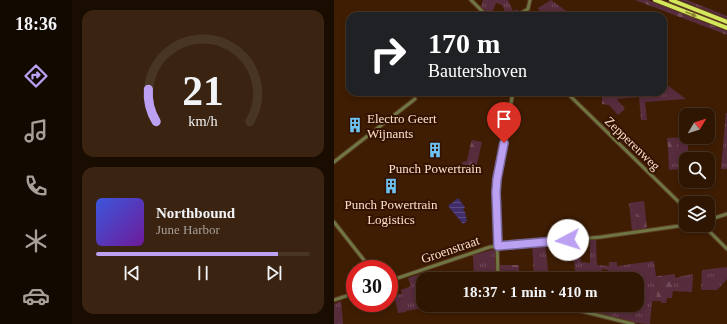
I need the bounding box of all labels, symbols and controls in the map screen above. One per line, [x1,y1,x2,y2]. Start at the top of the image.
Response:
one-way arrow [685,12,697,18]
text: 18:36 [15,14,57,34]
icon: right [362,28,414,80]
text: 170 m [428,28,500,59]
text: Bautershoven [428,61,527,81]
icon: directions [22,62,50,90]
text: 21 [182,67,224,113]
pin [487,102,521,143]
icon: arrive [493,108,515,130]
north arrow [679,108,715,144]
map controls [679,108,715,232]
place label: Electro Geert Wijnants [367,111,437,141]
text: km/h [188,112,218,128]
street label: Zepperenweg [602,113,664,174]
building icon: Electro Geert Wijnants [346,116,364,134]
icon: music [22,117,50,145]
building icon: Punch Powertrain [426,141,444,159]
button: search [679,152,715,188]
place label: Punch Powertrain [389,161,482,176]
icon: phone [22,172,50,200]
building icon: Punch Powertrain Logistics [382,177,400,195]
button: layers [679,196,715,232]
place label: Punch Powertrain Logistics [345,197,438,227]
text: Northbound [156,205,235,221]
position arrow [547,219,589,261]
text: June Harbor [156,222,220,237]
icon: climate [22,227,50,255]
street label: Groenstraat [419,232,482,266]
speed limit sign: 30 [346,260,398,312]
icon: previous [121,262,143,284]
icon: pause [192,262,214,284]
icon: next [263,262,285,284]
icon: car [22,282,50,310]
text: 18:37 · 1 min · 410 m [463,284,598,300]

